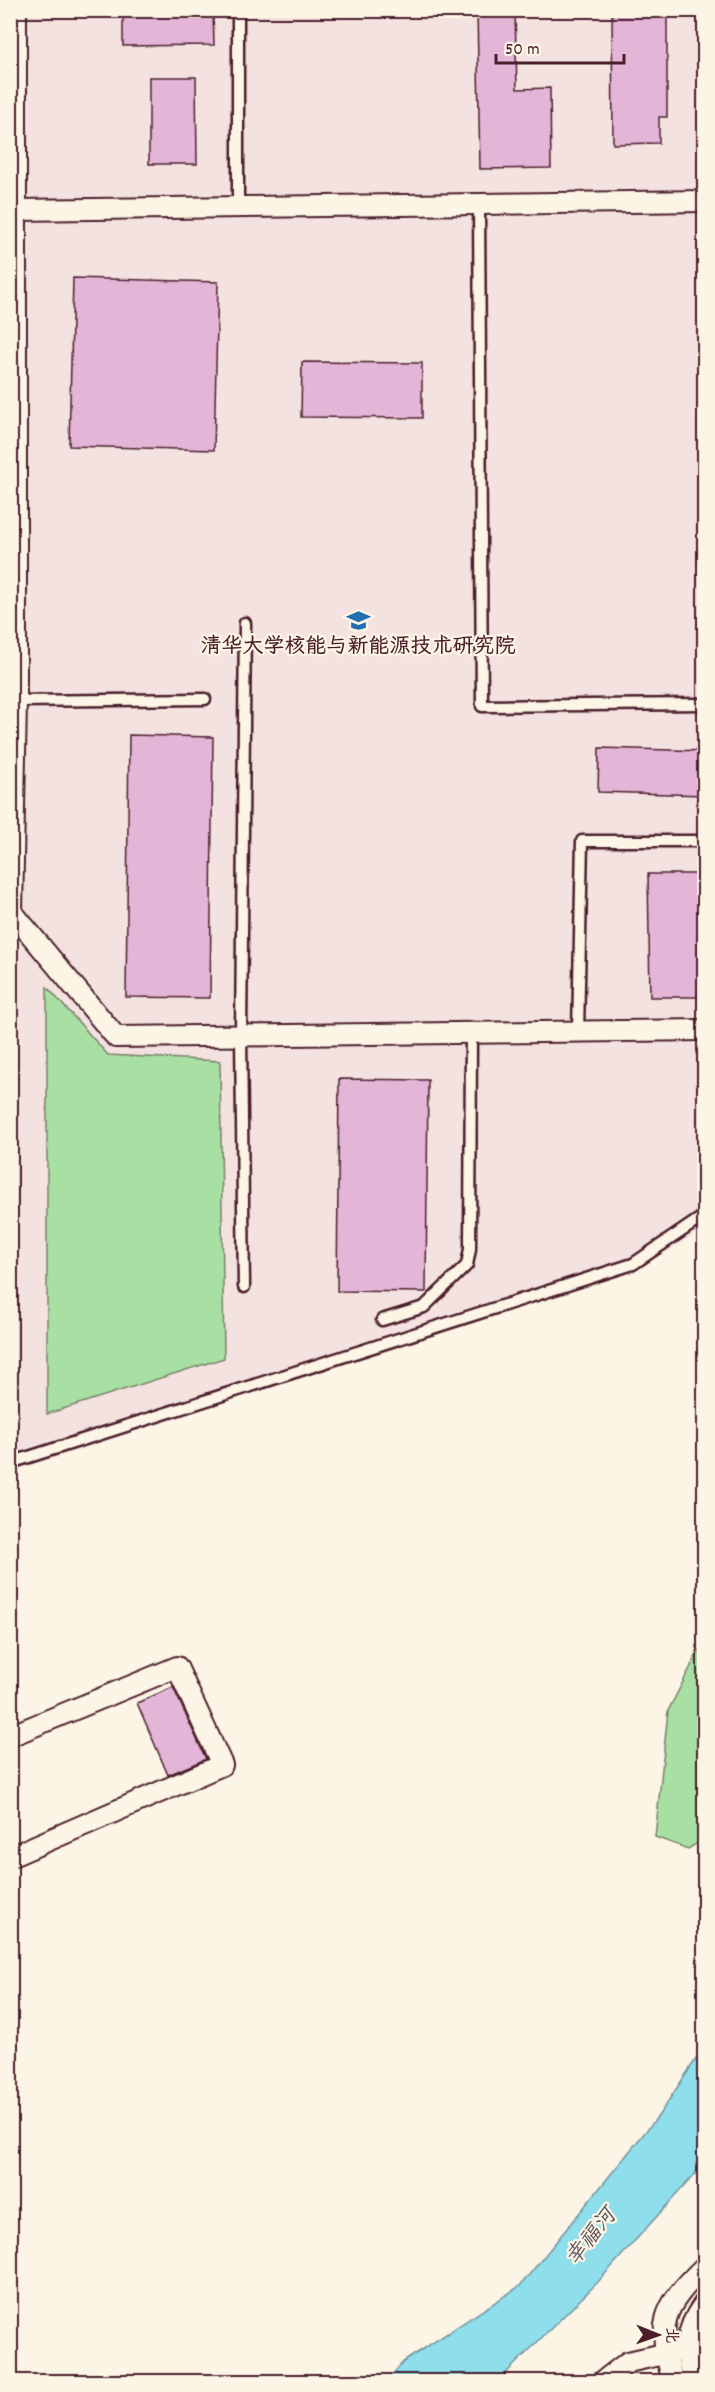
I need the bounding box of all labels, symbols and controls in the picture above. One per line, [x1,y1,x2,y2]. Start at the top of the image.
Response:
scale bar [496,27,624,65]
text: 50 m [505,38,540,63]
school or university icon: 清华大学核能与新能源技术研究院 [345,607,371,633]
place label: 清华大学核能与新能源技术研究院 [201,633,516,663]
water label: 幸福河 [559,2200,627,2273]
north arrow [628,2305,688,2365]
text: 北 [659,2327,682,2343]

